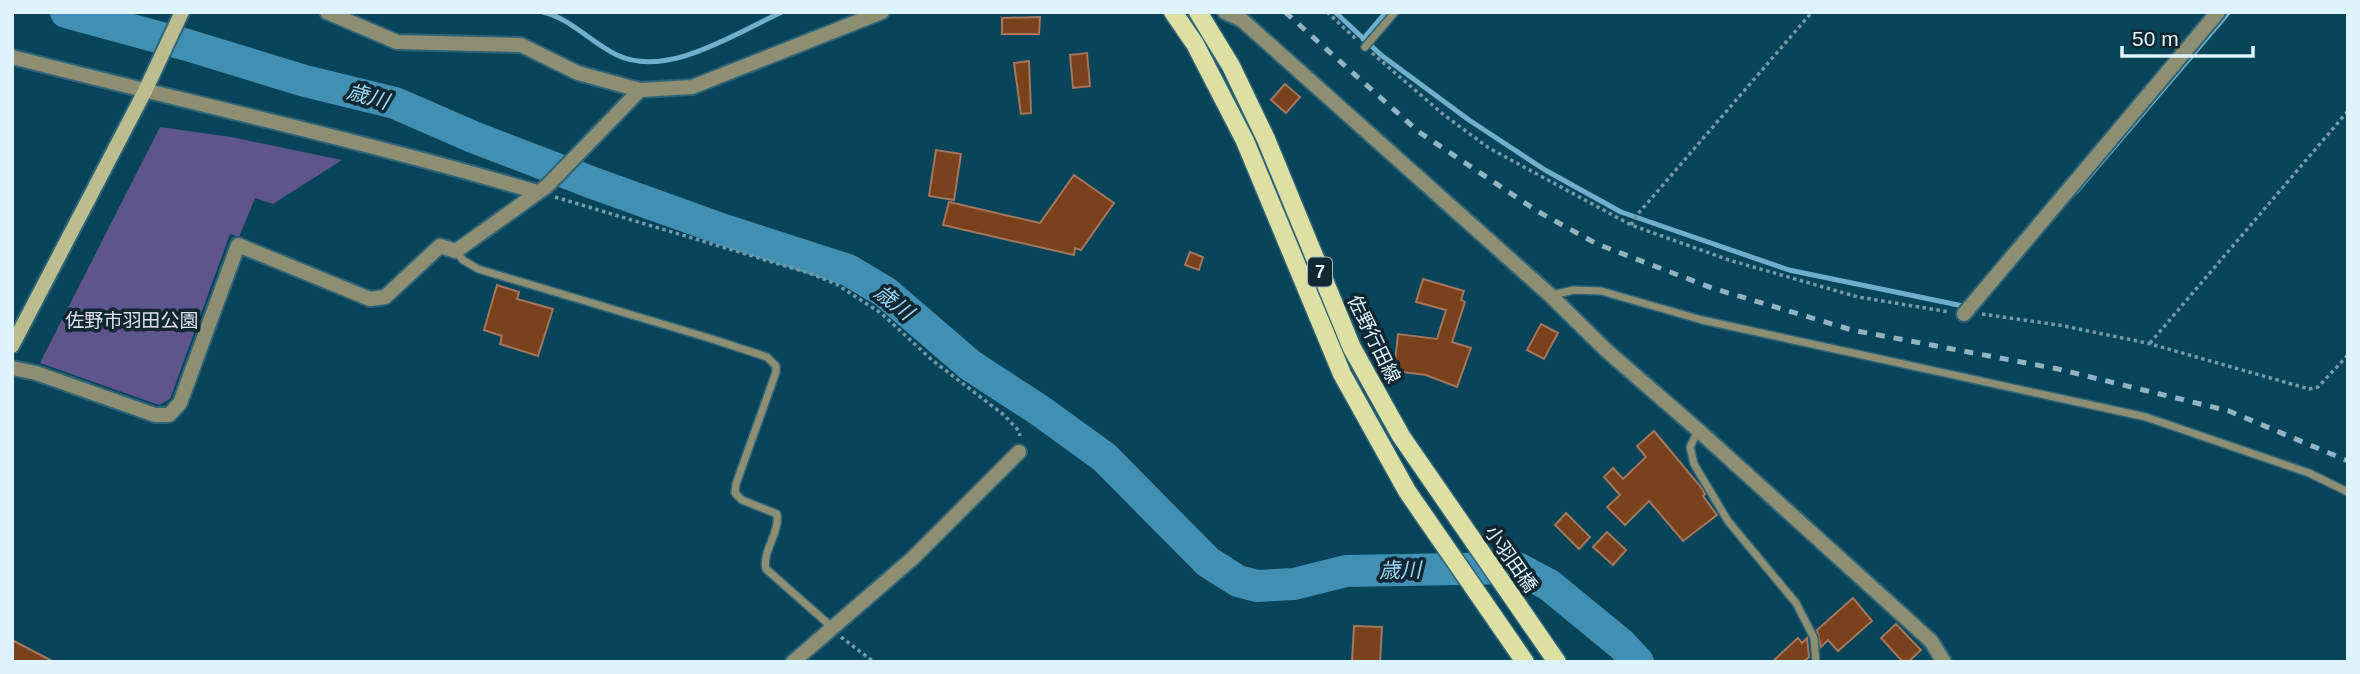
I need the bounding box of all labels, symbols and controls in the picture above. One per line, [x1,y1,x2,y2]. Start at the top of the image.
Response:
scale bar [2122,14,2253,58]
text: 50 m [2132,27,2179,50]
water label: 歳川 [345,79,393,113]
road number: 7 [1308,258,1332,286]
water label: 歳川 [870,280,919,325]
street label: 佐野行田線 [1344,292,1404,386]
park label: 佐野市羽田公園 [65,310,199,331]
street label: 小羽田橋 [1481,522,1541,596]
water label: 歳川 [1379,558,1423,582]

